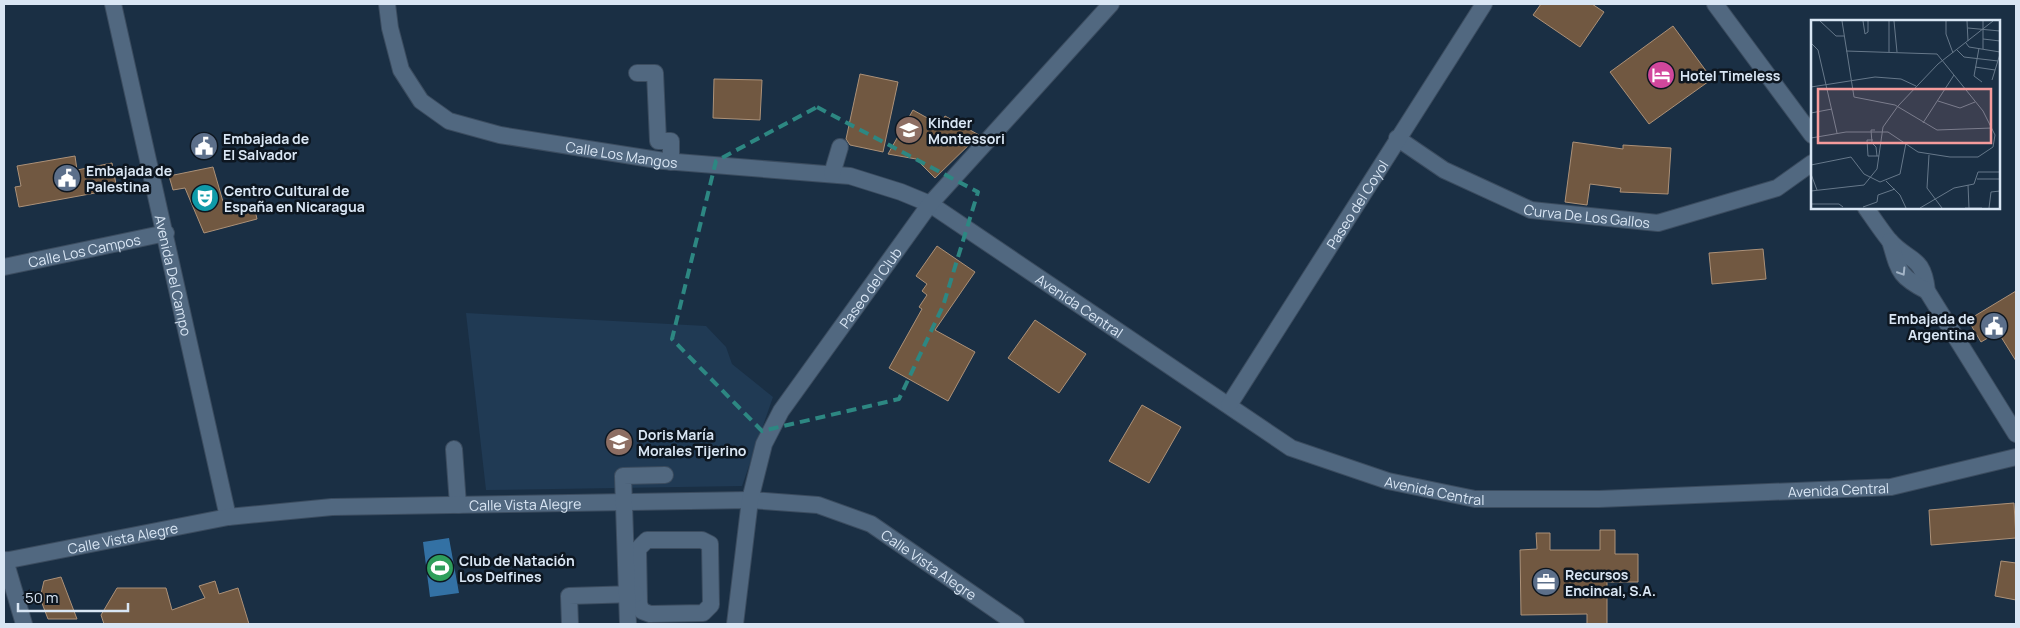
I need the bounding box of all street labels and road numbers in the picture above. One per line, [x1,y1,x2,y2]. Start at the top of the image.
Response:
street label: Calle Los Mangos [565,136,678,172]
street label: Paseo del Coyol [1321,156,1392,252]
street label: Curva De Los Gallos [1521,199,1651,232]
street label: Avenida Del Campo [151,213,197,338]
street label: Calle Los Campos [26,229,142,271]
street label: Paseo del Club [834,243,905,332]
street label: Avenida Central [1032,269,1127,341]
street label: Avenida Central [1383,471,1484,509]
street label: Avenida Central [1787,478,1890,501]
street label: Calle Vista Alegre [469,493,581,514]
street label: Calle Vista Alegre [66,518,180,558]
street label: Calle Vista Alegre [878,524,981,604]

